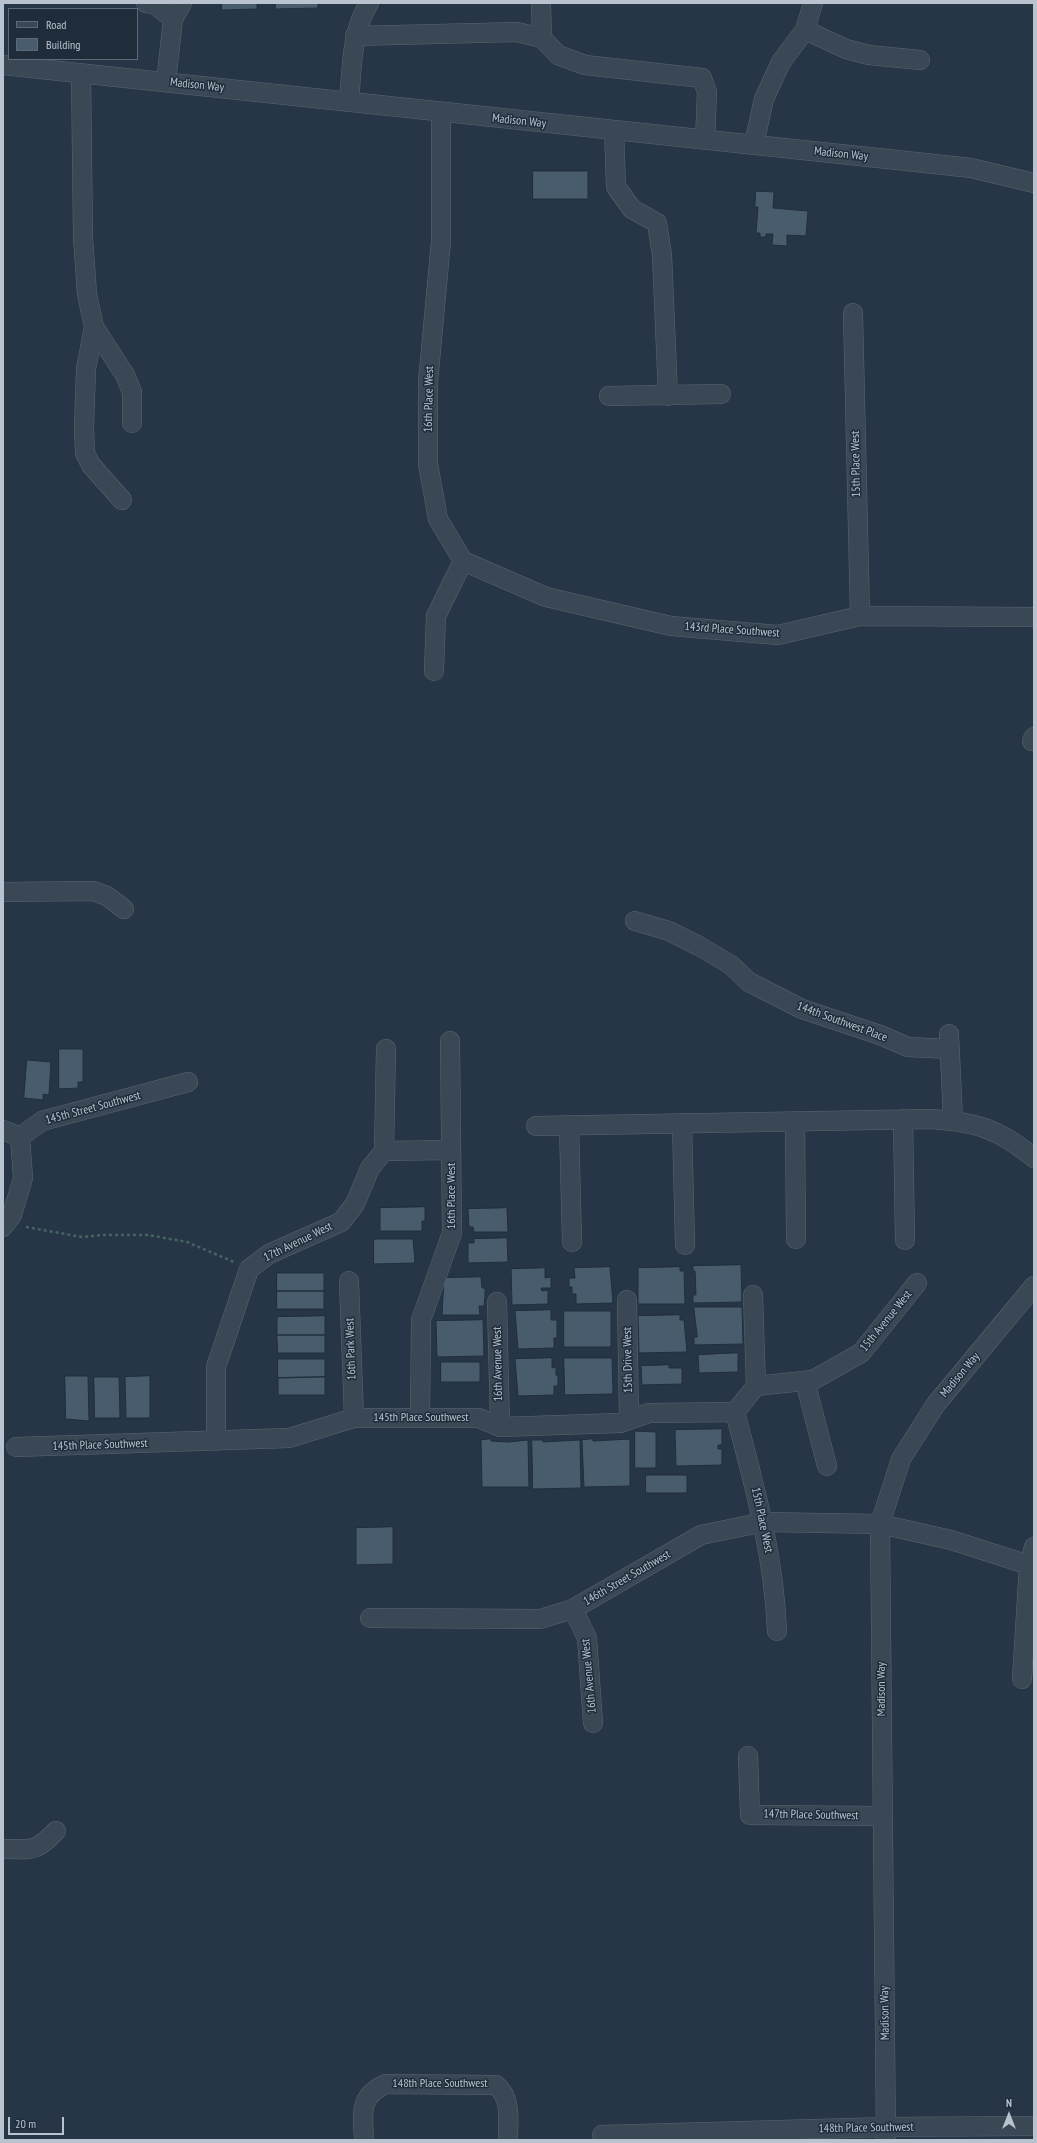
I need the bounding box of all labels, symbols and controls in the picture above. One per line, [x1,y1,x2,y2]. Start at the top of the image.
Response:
legend [8,8,138,60]
text: Road [46,17,66,32]
text: Building [46,37,81,52]
street label: Madison Way [169,75,225,95]
street label: Madison Way [491,111,547,131]
street label: Madison Way [813,144,869,164]
street label: 16th Place West [421,366,437,432]
street label: 15th Place West [848,431,864,497]
street label: 143rd Place Southwest [684,619,780,641]
street label: 144th Southwest Place [795,999,889,1045]
street label: 145th Street Southwest [44,1088,142,1128]
street label: 16th Place West [445,1163,459,1229]
street label: 17th Avenue West [261,1219,335,1265]
street label: 15th Avenue West [857,1287,915,1355]
street label: 16th Park West [343,1318,359,1380]
street label: 16th Avenue West [490,1327,506,1401]
street label: 15th Drive West [620,1327,636,1393]
street label: Madison Way [937,1350,983,1400]
street label: 145th Place Southwest [373,1411,469,1425]
street label: 145th Place Southwest [52,1436,148,1454]
street label: 15th Place West [748,1486,776,1554]
street label: 146th Street Southwest [581,1547,673,1609]
street label: 16th Avenue West [579,1638,599,1714]
street label: Madison Way [875,1662,889,1716]
street label: 147th Place Southwest [763,1807,859,1823]
street label: Madison Way [877,1986,893,2040]
street label: 148th Place Southwest [392,2077,488,2091]
north arrow [989,2095,1029,2135]
text: N [1006,2096,1012,2110]
scale bar [10,2109,66,2135]
text: 20 m [15,2116,36,2131]
street label: 148th Place Southwest [818,2120,914,2136]

